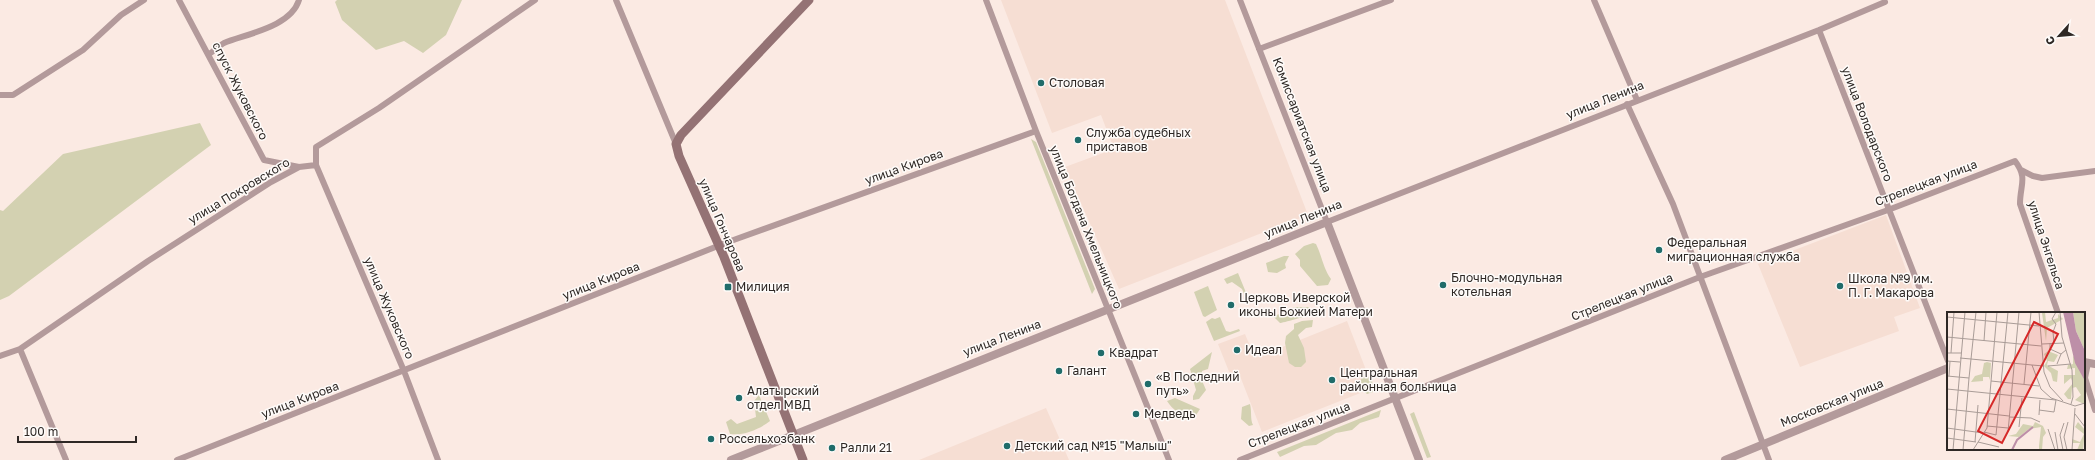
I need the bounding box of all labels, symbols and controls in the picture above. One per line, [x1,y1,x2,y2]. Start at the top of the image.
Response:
north arrow [2039,16,2079,56]
text: С [2042,34,2057,47]
street label: спуск Жуковского [209,39,272,142]
street label: Комиссариатская улица [1270,55,1335,194]
street label: улица Володарского [1839,64,1896,183]
place label: Столовая [1049,75,1105,90]
street label: улица Ленина [1564,77,1646,122]
marker: Столовая [1036,78,1046,88]
place label: Служба судебных приставов [1086,125,1191,154]
marker: Служба судебных приставов [1073,135,1083,145]
street label: улица Богдана Хмельницкого [1047,143,1126,311]
street label: улица Кирова [863,145,945,188]
street label: улица Покровского [185,154,292,227]
street label: Стрелецкая улица [1873,156,1979,209]
street label: улица Гончарова [696,176,749,274]
street label: улица Ленина [1262,196,1344,241]
street label: улица Энгельса [2025,198,2068,291]
place label: Федеральная миграционная служба [1667,235,1800,264]
marker: Федеральная миграционная служба [1654,245,1664,255]
street label: улица Жуковского [361,254,418,361]
street label: улица Кирова [560,258,642,303]
street label: Стрелецкая улица [1569,269,1675,324]
place label: Блочно-модульная котельная [1451,270,1562,299]
place label: Школа №9 им. П. Г. Макарова [1848,271,1934,300]
place label: Милиция [736,279,790,294]
marker: Блочно-модульная котельная [1438,280,1448,290]
marker: Школа №9 им. П. Г. Макарова [1835,281,1845,291]
marker: Милиция [723,282,733,292]
place label: Церковь Иверской иконы Божией Матери [1239,290,1373,319]
marker: Церковь Иверской иконы Божией Матери [1226,300,1236,310]
inset map [1947,312,2085,450]
street label: улица Ленина [961,316,1043,359]
place label: Идеал [1245,342,1282,357]
place label: Квадрат [1109,345,1158,360]
marker: Идеал [1232,345,1242,355]
marker: Квадрат [1096,348,1106,358]
place label: Галант [1067,363,1106,378]
place label: Центральная районная больница [1340,365,1456,394]
marker: Галант [1054,366,1064,376]
place label: «В Последний путь» [1156,369,1239,398]
marker: Центральная районная больница [1327,375,1337,385]
street label: Московская улица [1778,375,1886,430]
street label: улица Кирова [259,378,341,421]
marker: «В Последний путь» [1143,379,1153,389]
place label: Алатырский отдел МВД [747,383,819,412]
marker: Алатырский отдел МВД [734,393,744,403]
street label: Стрелецкая улица [1246,398,1352,451]
place label: Медведь [1144,406,1196,421]
marker: Медведь [1131,409,1141,419]
scale bar [18,418,136,444]
text: 100 m [24,424,58,439]
place label: Россельхозбанк [719,431,815,446]
marker: Россельхозбанк [706,434,716,444]
place label: Детский сад №15 "Малыш" [1015,438,1172,453]
place label: Ралли 21 [840,440,892,455]
marker: Детский сад №15 "Малыш" [1002,441,1012,451]
marker: Ралли 21 [827,443,837,453]

